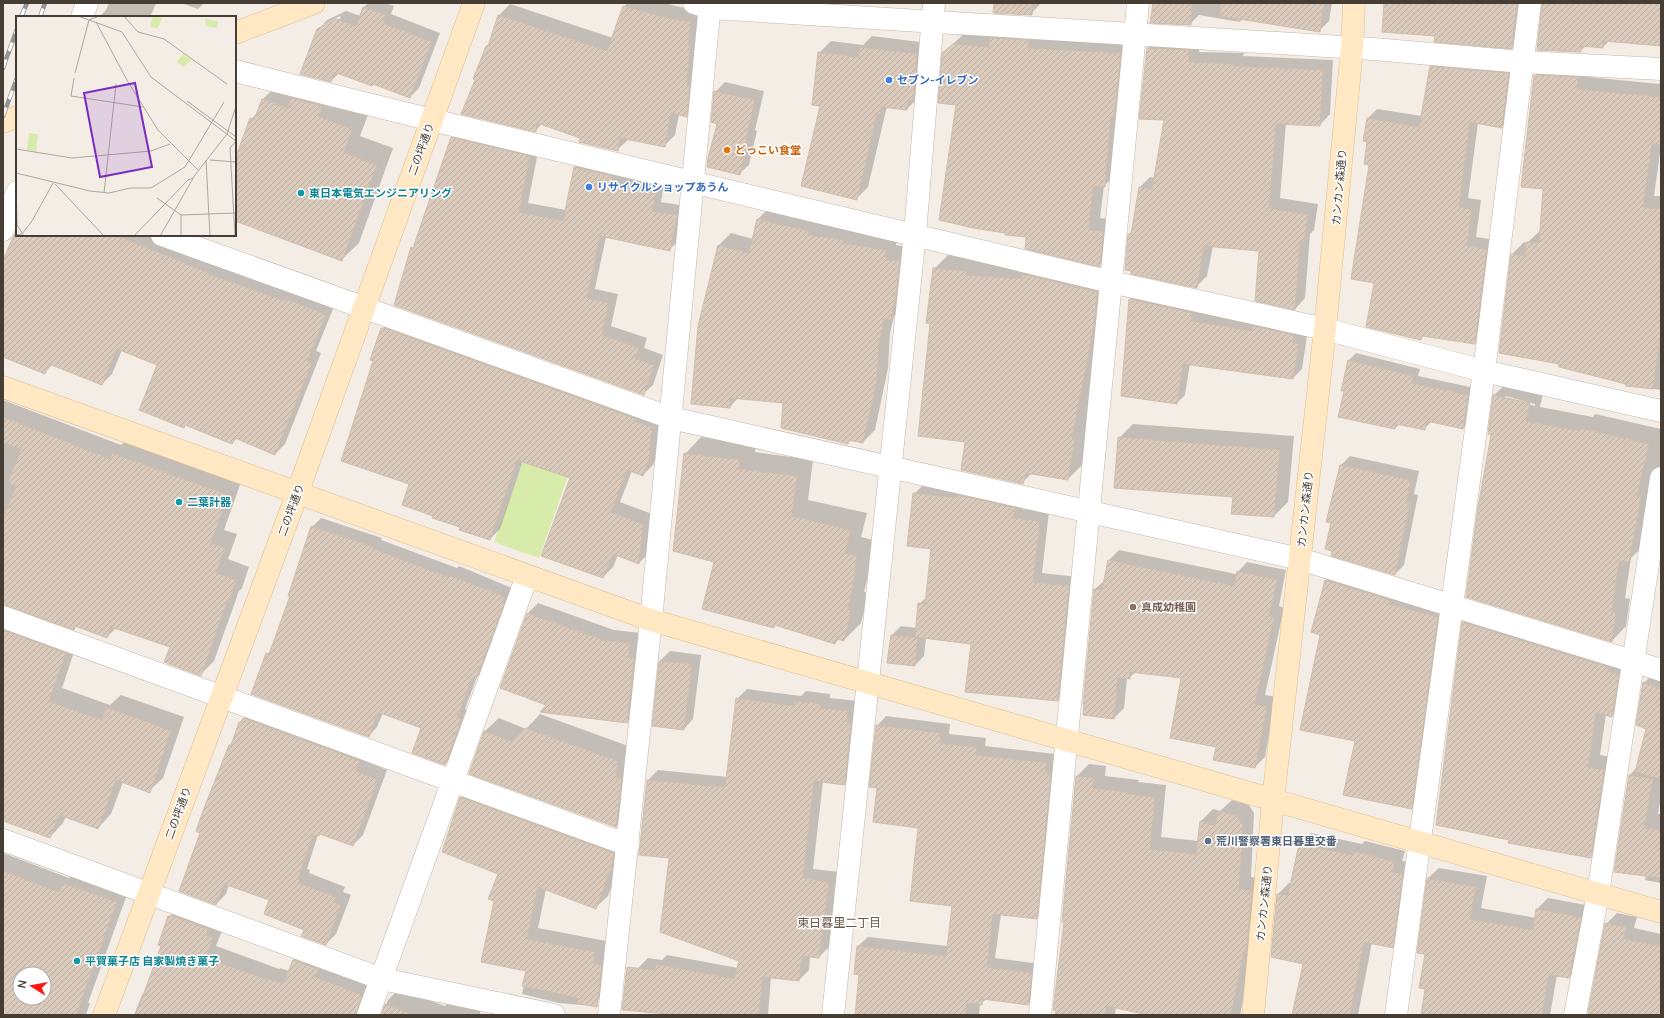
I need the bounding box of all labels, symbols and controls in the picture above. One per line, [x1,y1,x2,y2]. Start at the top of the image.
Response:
inset map [16,16,236,236]
place label: セブン-イレブン [897,72,979,87]
marker: セブン-イレブン [884,75,894,85]
street label: 二の坪通り [404,120,437,177]
place label: どっこい食堂 [735,142,801,157]
marker: どっこい食堂 [722,145,732,155]
street label: カンカン森通り [1328,148,1349,226]
place label: リサイクルショップあうん [597,179,728,194]
marker: リサイクルショップあうん [584,182,594,192]
place label: 東日本電気エンジニアリング [309,185,452,200]
marker: 東日本電気エンジニアリング [296,188,306,198]
street label: カンカン森通り [1293,470,1316,548]
street label: 二の坪通り [274,481,307,538]
place label: 二葉計器 [187,494,232,509]
marker: 二葉計器 [174,497,184,507]
place label: 真成幼稚園 [1141,599,1196,614]
marker: 真成幼稚園 [1128,602,1138,612]
street label: 二の坪通り [161,784,194,841]
place label: 荒川警察署東日暮里交番 [1216,833,1337,848]
marker: 荒川警察署東日暮里交番 [1203,836,1213,846]
street label: カンカン森通り [1252,864,1275,942]
district label: 東日暮里二丁目 [797,914,881,931]
place label: 平賀菓子店 自家製焼き菓子 [85,953,219,968]
marker: 平賀菓子店 自家製焼き菓子 [72,956,82,966]
north arrow [12,966,52,1006]
text: N [14,979,30,989]

